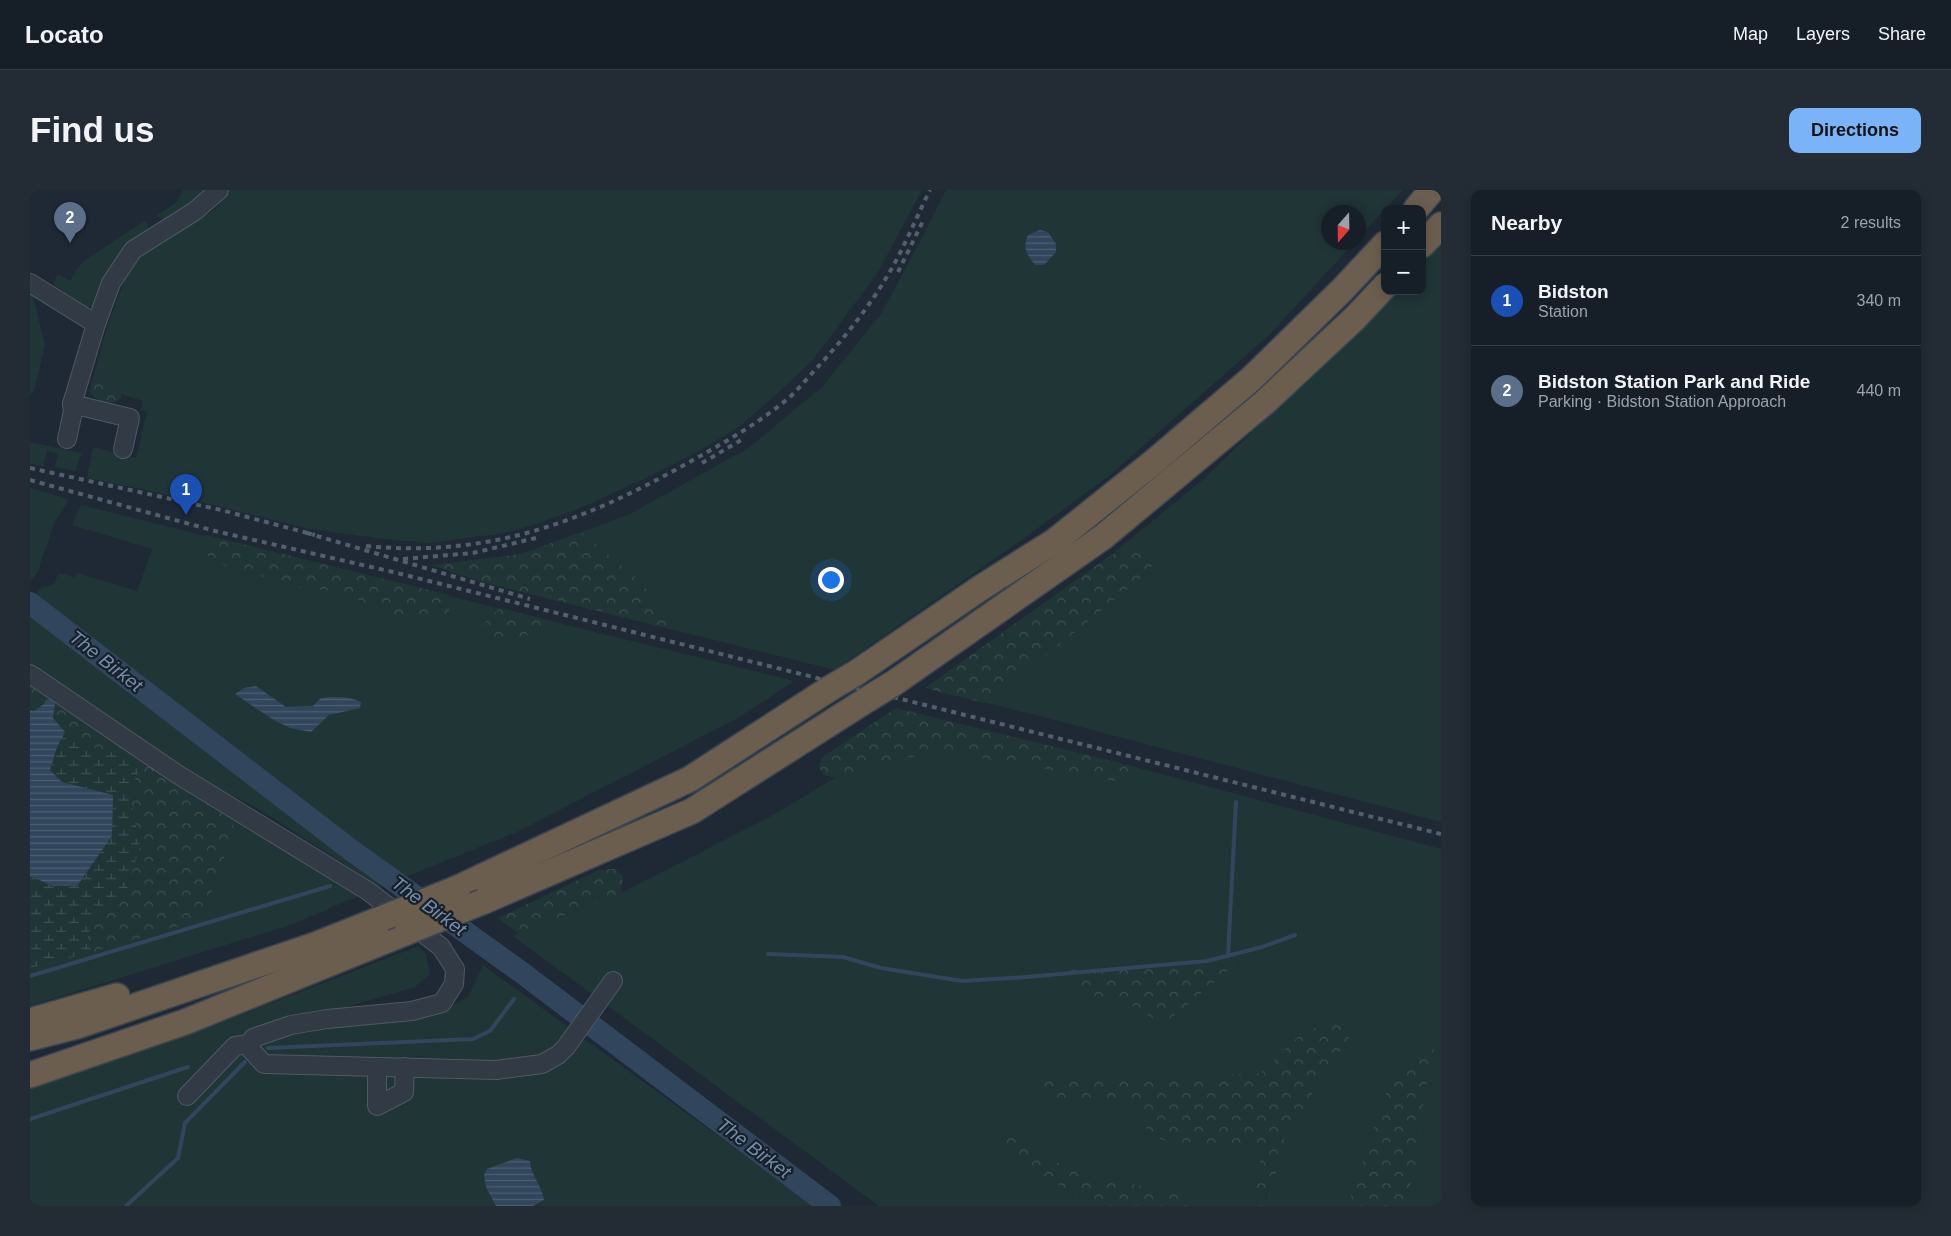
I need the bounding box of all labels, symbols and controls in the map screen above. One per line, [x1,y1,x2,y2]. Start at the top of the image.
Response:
text: Locato [25,21,104,48]
text: Map [1733,24,1768,44]
text: Layers [1796,24,1850,44]
text: Share [1878,24,1926,44]
button: Directions [1789,108,1921,153]
text: Find us [30,110,154,149]
pin: 2 [54,202,86,243]
north arrow [1321,205,1366,250]
map controls [1381,205,1426,295]
button: + [1381,205,1426,250]
text: Nearby [1491,211,1562,234]
text: 2 results [1841,214,1901,231]
button: − [1381,250,1426,295]
text: Bidston [1538,281,1609,302]
text: 1 [1503,292,1511,309]
text: 340 m [1857,292,1901,309]
text: Station [1538,303,1588,320]
text: Bidston Station Park and Ride [1538,371,1810,392]
text: 2 [1503,382,1511,399]
text: 440 m [1857,382,1901,399]
text: Parking · Bidston Station Approach [1538,393,1786,410]
pin: 1 [170,474,202,515]
your location [818,567,844,593]
water label: The Birket [65,626,147,696]
water label: The Birket [388,872,471,940]
water label: The Birket [713,1114,795,1183]

